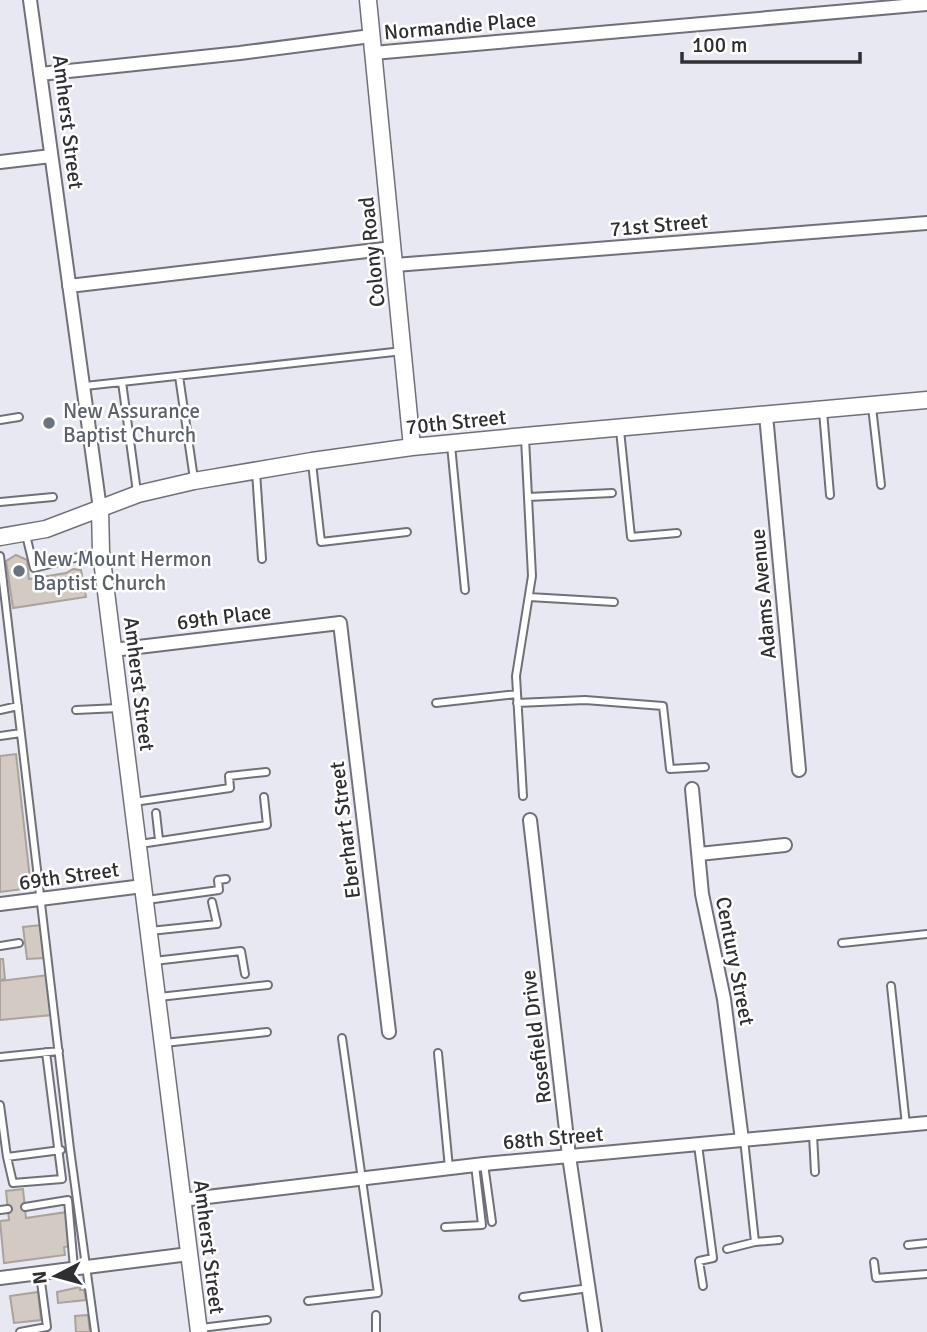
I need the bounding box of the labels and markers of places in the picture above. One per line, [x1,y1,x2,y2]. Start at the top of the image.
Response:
place label: New Assurance Baptist Church [63,398,200,448]
marker: New Assurance Baptist Church [41,415,57,431]
place label: New Mount Hermon Baptist Church [33,546,212,596]
marker: New Mount Hermon Baptist Church [11,563,27,579]

